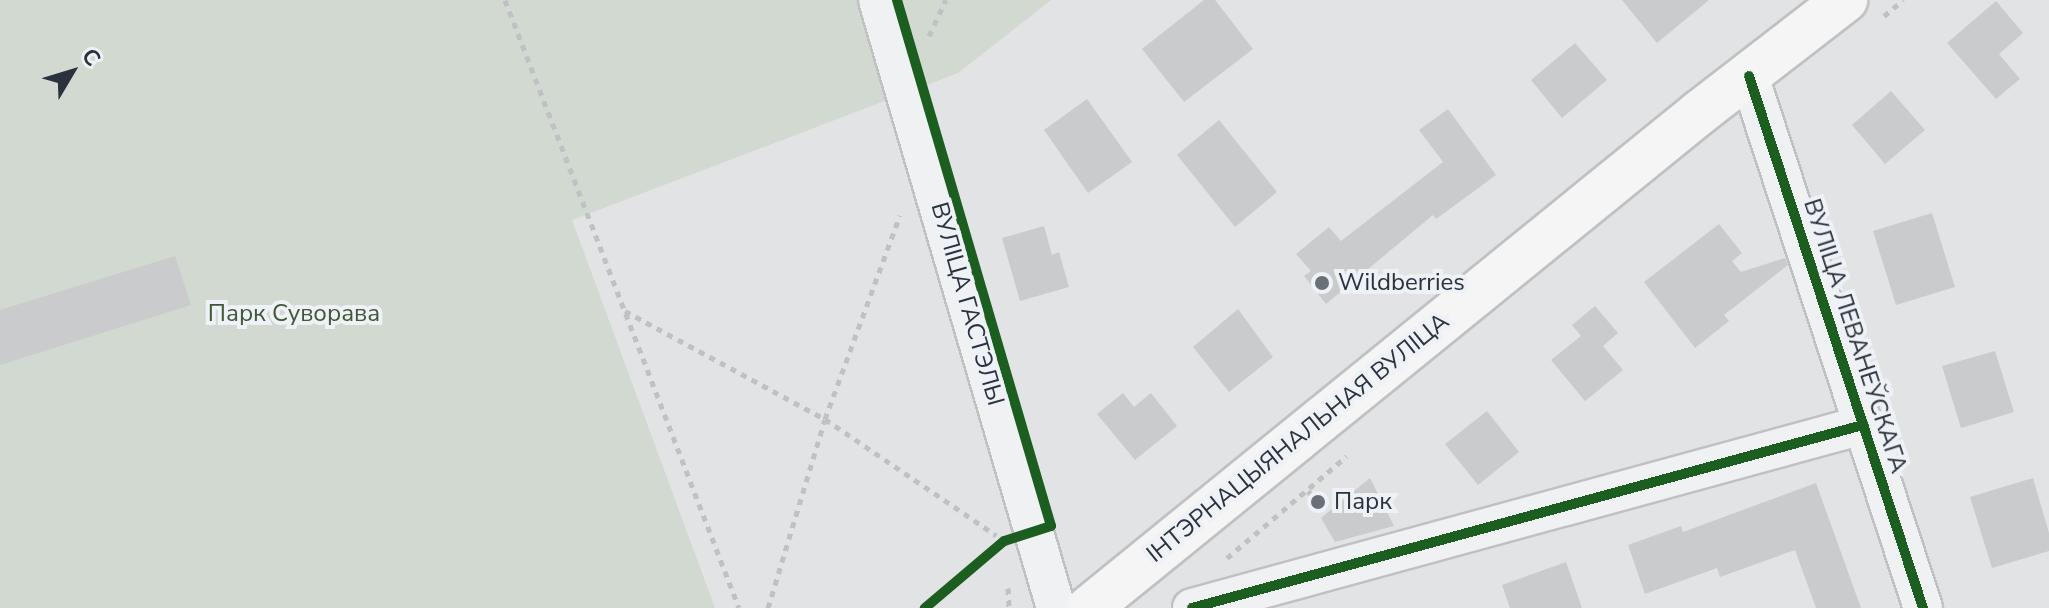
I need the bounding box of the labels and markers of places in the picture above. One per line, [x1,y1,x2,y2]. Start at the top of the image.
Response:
place label: Wildberries [1338,269,1465,297]
marker: Wildberries [1313,274,1331,292]
place label: Парк [1334,488,1392,516]
marker: Парк [1309,493,1327,511]

